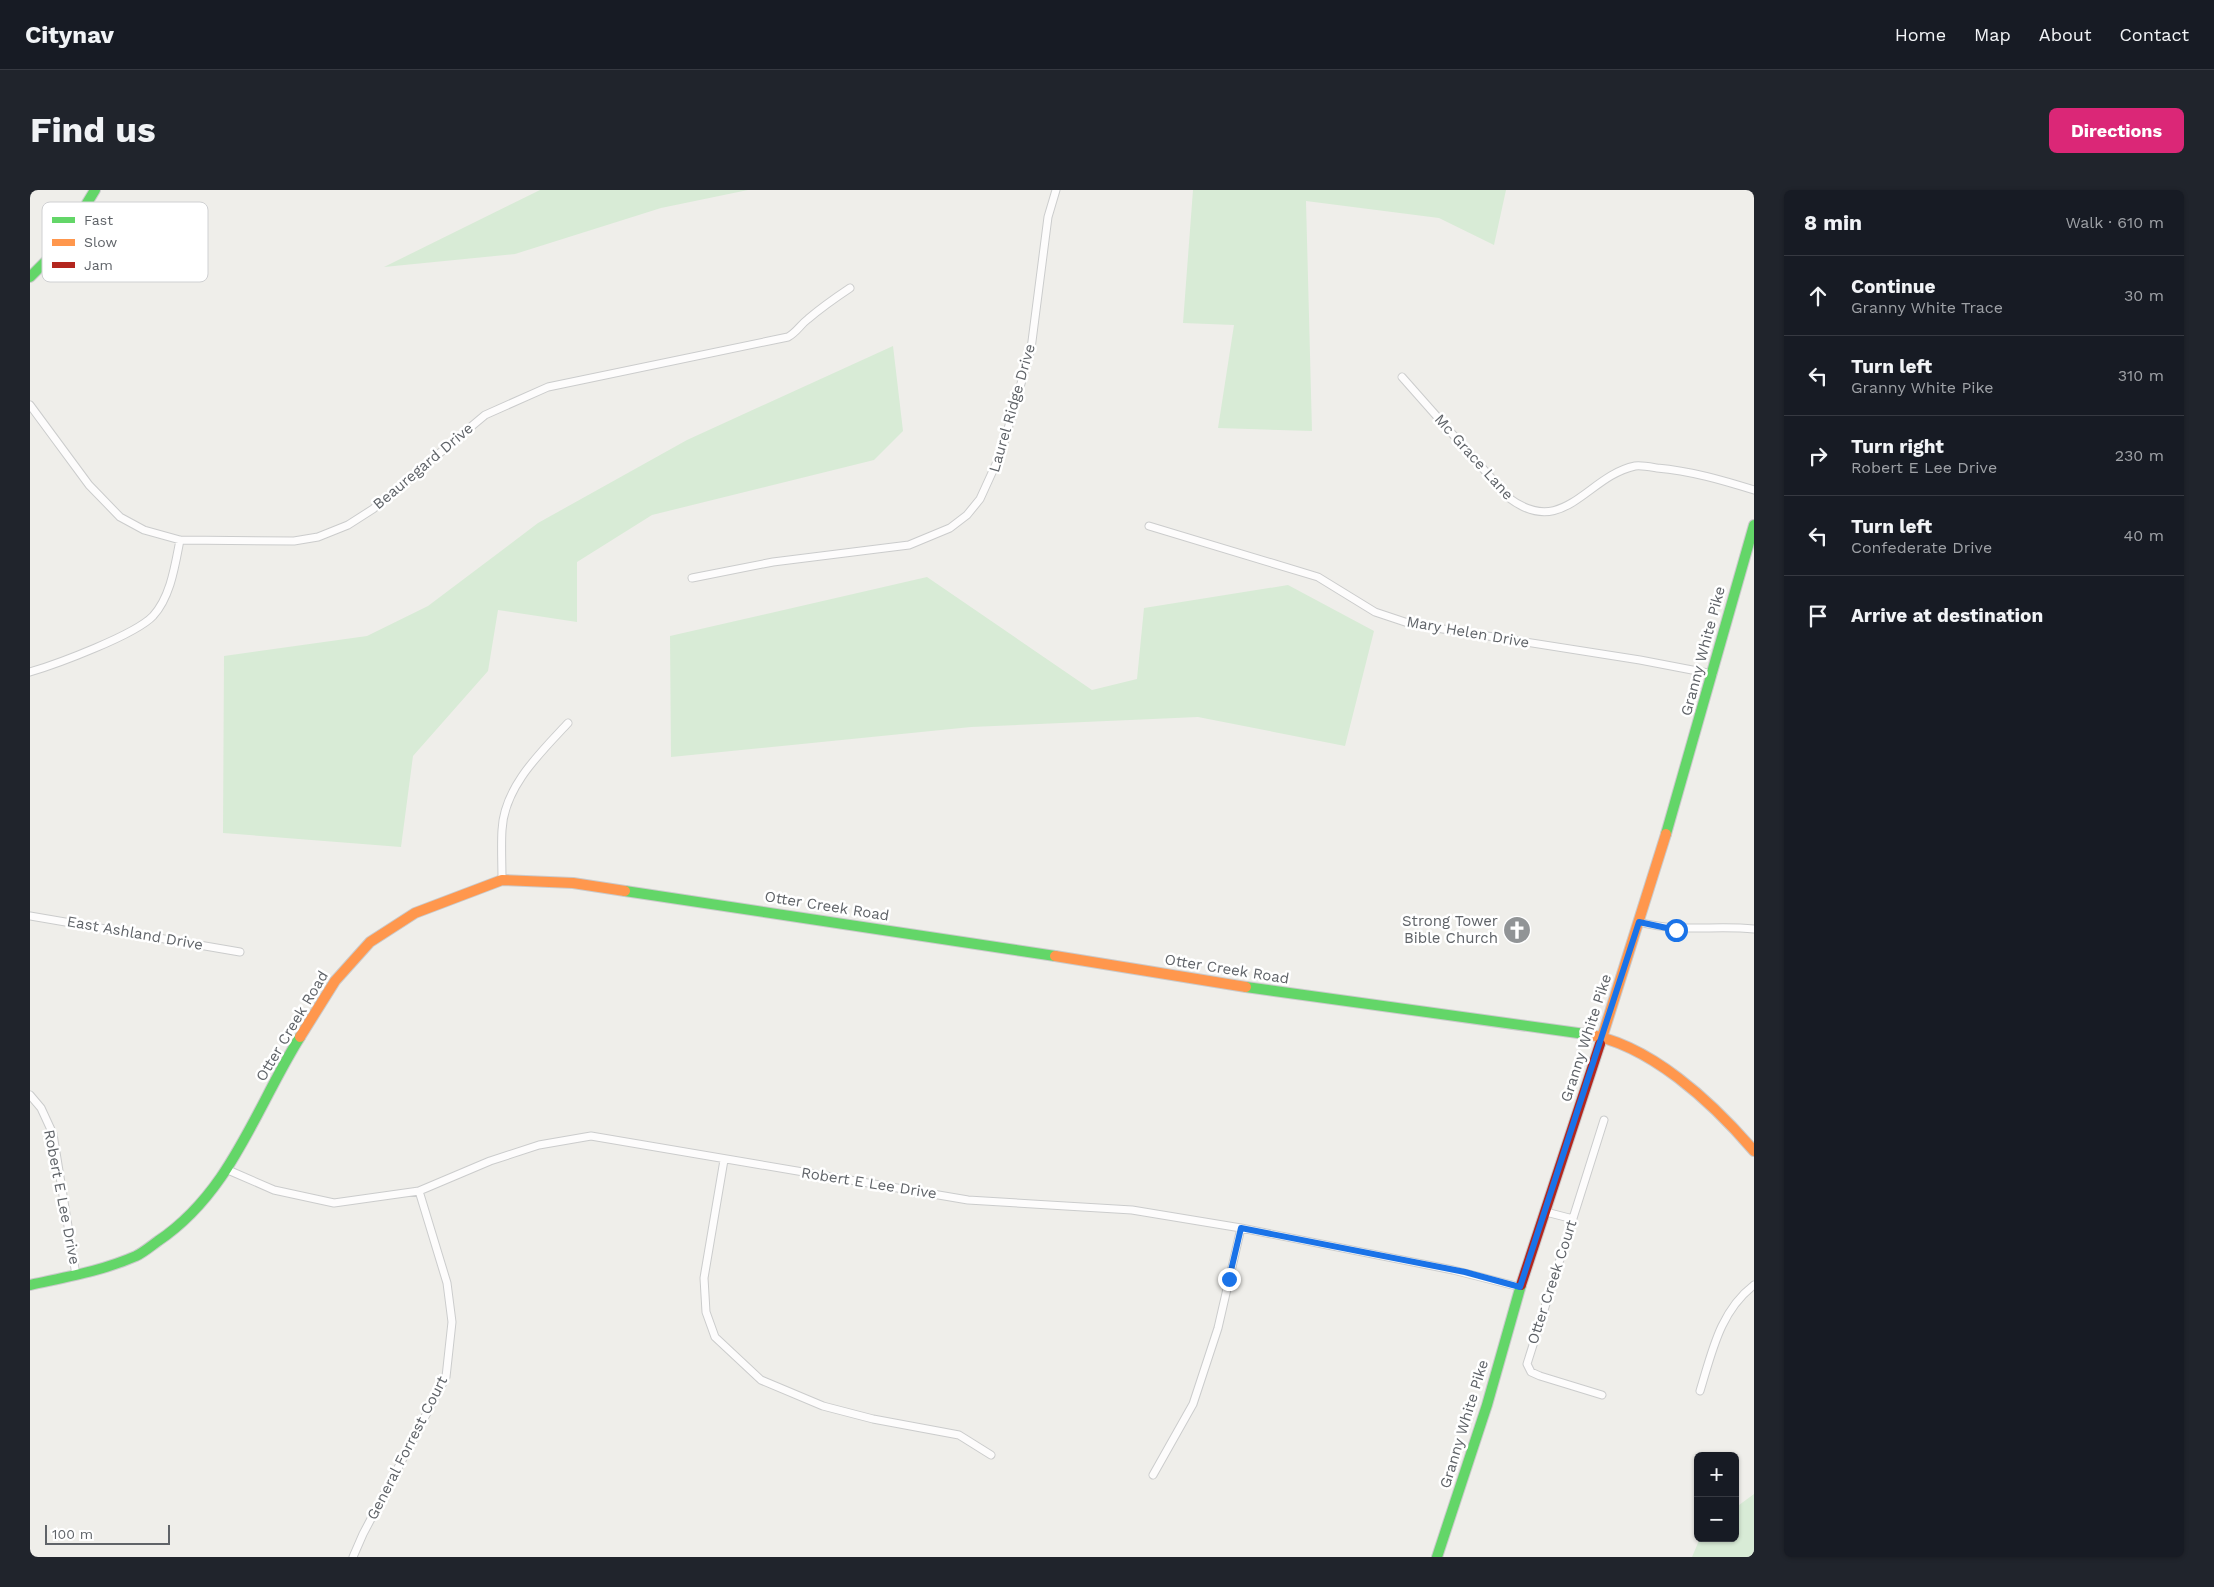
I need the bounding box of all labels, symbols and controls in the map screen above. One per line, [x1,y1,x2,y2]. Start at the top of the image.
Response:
text: Citynav [25,21,114,49]
text: Home [1895,24,1946,45]
text: Map [1974,24,2011,45]
text: About [2039,24,2091,45]
text: Contact [2119,24,2189,45]
button: Directions [2049,108,2184,153]
text: Find us [30,109,156,151]
legend [42,202,208,282]
text: 8 min [1804,210,1862,235]
text: Fast [84,212,113,228]
text: Walk · 610 m [2065,213,2164,232]
text: Slow [84,234,117,250]
text: Jam [84,257,113,273]
text: Continue [1851,275,1935,298]
icon: ahead [1804,282,1832,310]
text: 30 m [2124,286,2164,305]
text: Granny White Trace [1851,298,2003,317]
street label: Laurel Ridge Drive [985,342,1039,474]
text: Turn left [1851,355,1932,378]
icon: left [1804,362,1832,390]
text: 310 m [2118,366,2164,385]
text: Granny White Pike [1851,378,1993,397]
street label: Mc Grace Lane [1431,410,1517,504]
street label: Beauregard Drive [369,419,477,513]
text: Turn right [1851,435,1944,458]
icon: right [1804,442,1832,470]
text: 230 m [2115,446,2164,465]
text: Robert E Lee Drive [1851,458,1997,477]
text: Turn left [1851,515,1932,538]
icon: left [1804,522,1832,550]
text: 40 m [2124,526,2164,545]
text: Confederate Drive [1851,538,1992,557]
street label: Granny White Pike [1677,584,1729,718]
icon: arrive [1804,602,1832,630]
text: Arrive at destination [1851,604,2043,627]
street label: Mary Helen Drive [1405,612,1531,652]
street label: Otter Creek Road [763,887,891,925]
street label: East Ashland Drive [65,912,205,954]
place label: Strong Tower Bible Church [1402,912,1498,947]
church icon: Strong Tower Bible Church [1502,915,1532,945]
route start [1665,919,1688,942]
street label: Otter Creek Road [1163,950,1291,988]
street label: Otter Creek Road [252,967,332,1085]
street label: Granny White Pike [1557,972,1615,1104]
street label: Robert E Lee Drive [40,1128,84,1266]
street label: Robert E Lee Drive [800,1163,938,1203]
street label: Otter Creek Court [1523,1217,1581,1346]
route end [1218,1268,1241,1291]
street label: Granny White Pike [1436,1358,1492,1490]
street label: General Forrest Court [363,1373,451,1523]
map controls [1694,1452,1739,1542]
button: + [1694,1452,1739,1497]
button: − [1694,1497,1739,1542]
scale bar [45,1522,170,1545]
text: 100 m [52,1526,93,1542]

